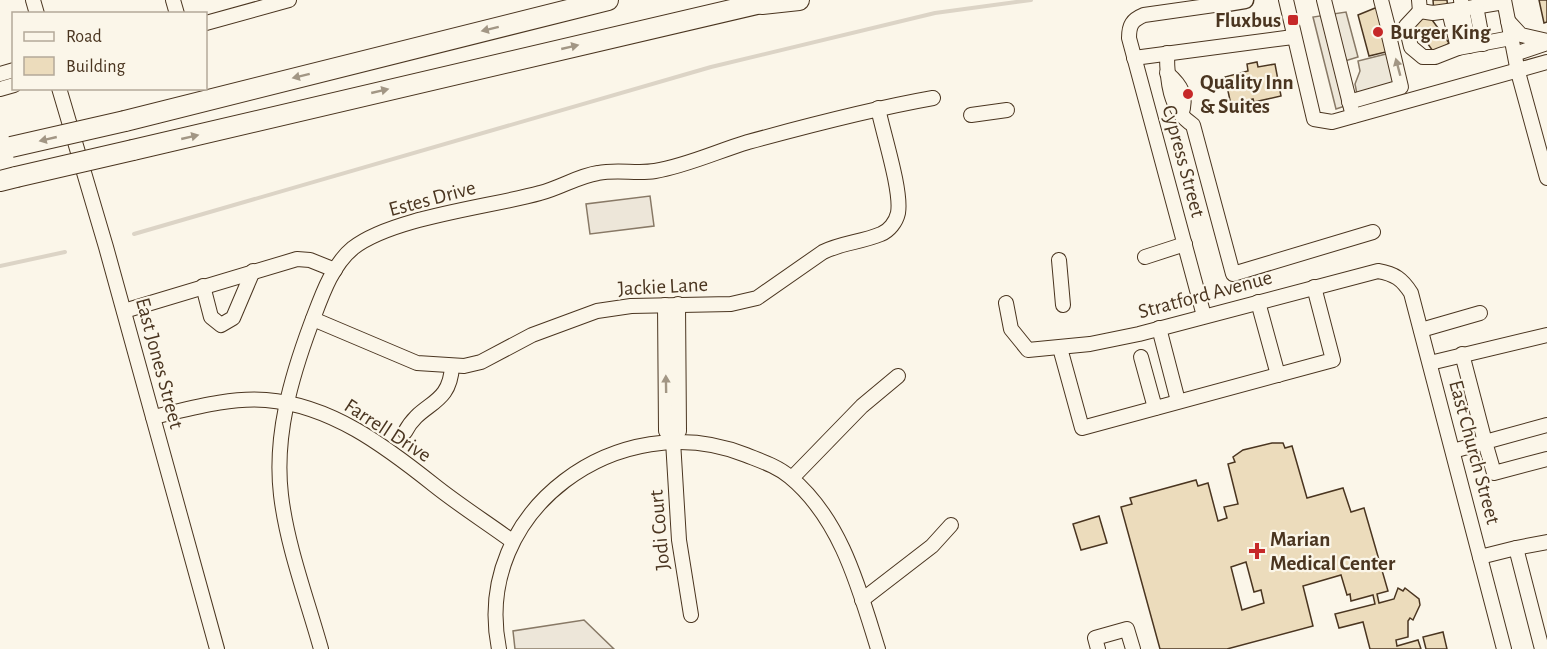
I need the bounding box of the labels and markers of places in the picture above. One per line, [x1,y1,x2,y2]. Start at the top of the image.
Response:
place label: Fluxbus [1215,10,1281,31]
marker: Fluxbus [1286,13,1300,27]
place label: Burger King [1390,22,1491,43]
marker: Burger King [1371,25,1385,39]
place label: Quality Inn & Suites [1200,72,1294,117]
marker: Quality Inn & Suites [1181,87,1195,101]
place label: Marian Medical Center [1270,529,1396,574]
marker: Marian Medical Center [1248,542,1266,560]

